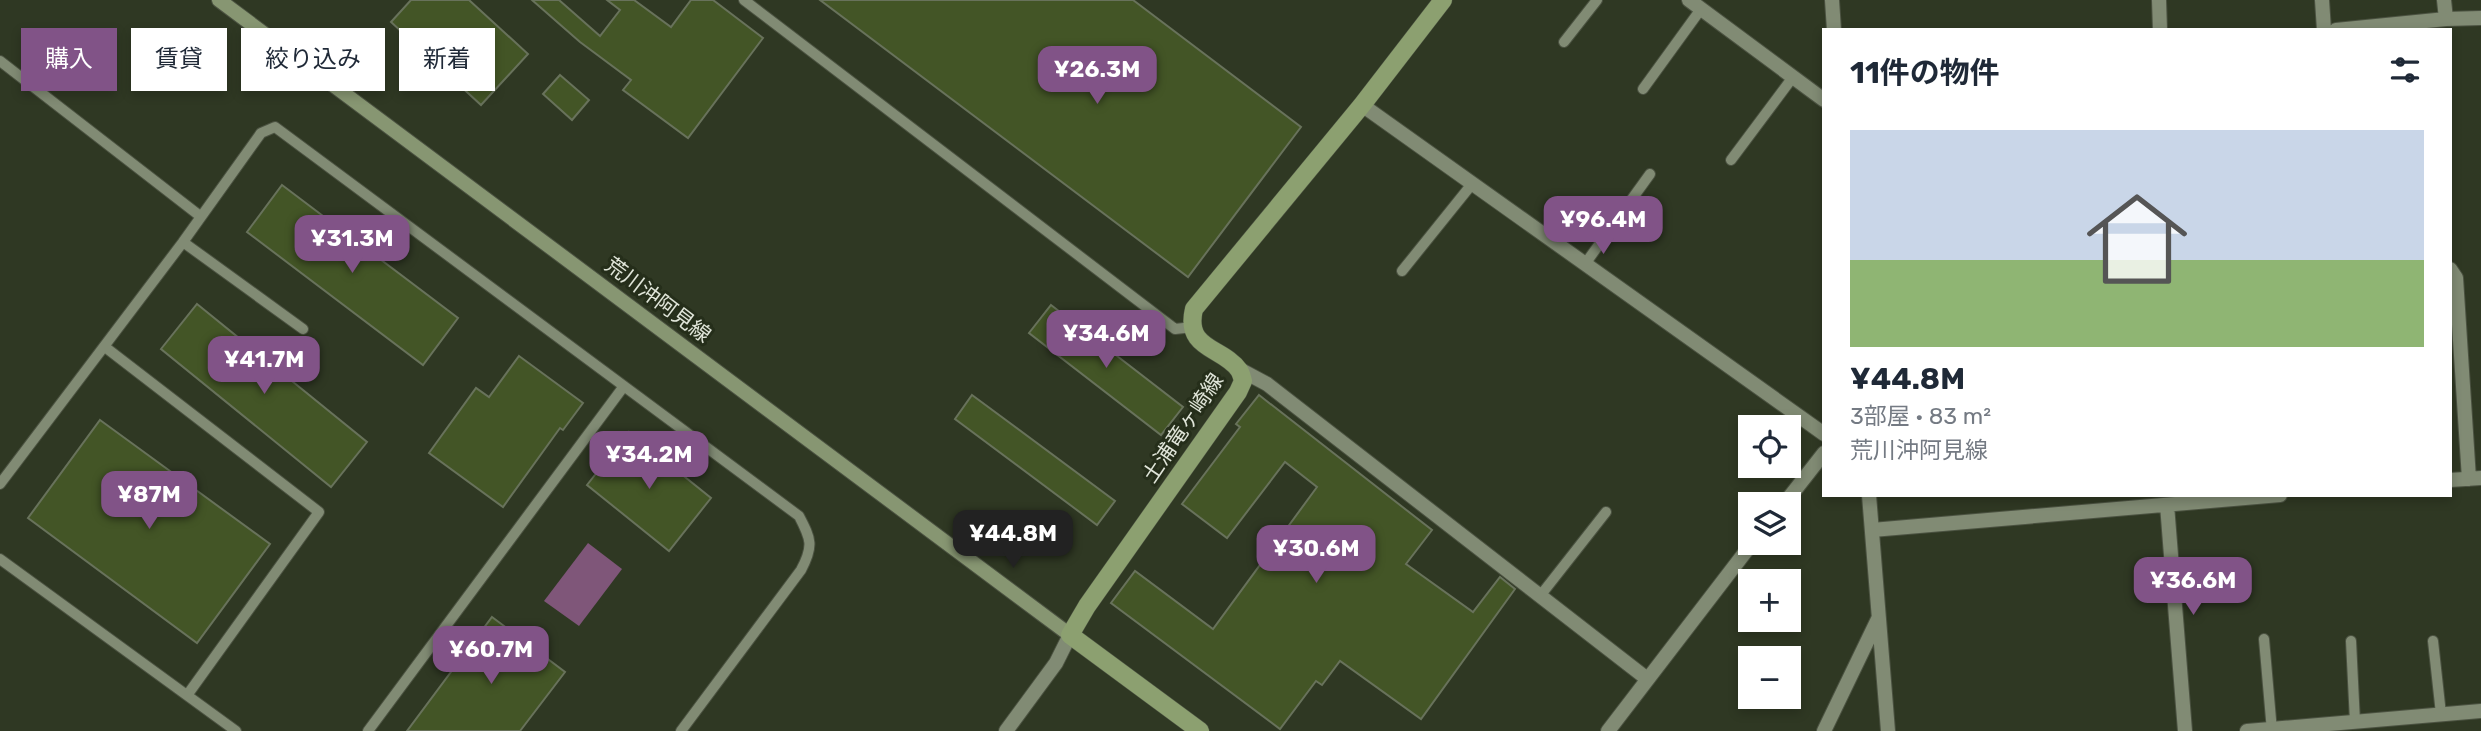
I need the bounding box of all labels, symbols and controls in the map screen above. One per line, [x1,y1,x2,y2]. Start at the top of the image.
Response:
chip: 購入 [21,28,117,91]
chip: 賃貸 [131,28,227,91]
chip: 絞り込み [241,28,385,91]
chip: 新着 [399,28,495,91]
pin: ¥26.3M [1040,46,1154,106]
icon: filters [2386,51,2424,89]
text: ¥26.3M [1054,55,1140,83]
text: 11件の物件 [1850,55,2000,91]
icon: home [2074,176,2200,302]
pin: ¥96.4M [1546,196,1660,256]
text: ¥96.4M [1560,205,1646,233]
pin: ¥31.3M [295,216,409,275]
text: ¥31.3M [311,224,393,252]
street label: 荒川沖阿見線 [600,252,716,347]
pin: ¥34.6M [1049,310,1163,370]
text: ¥34.6M [1063,319,1149,347]
pin: ¥41.7M [207,336,321,396]
text: ¥41.7M [224,345,304,373]
text: ¥44.8M [1850,361,1965,397]
street label: 土浦竜ヶ崎線 [1137,369,1228,487]
text: 3部屋 · 83 m² [1850,402,1991,430]
map controls [1738,415,1801,709]
button: locate [1738,415,1801,478]
pin: ¥34.2M [592,432,706,491]
text: 荒川沖阿見線 [1850,436,1988,464]
text: ¥34.2M [605,440,693,468]
pin: ¥87M [108,472,190,531]
text: ¥87M [117,480,181,508]
button: layers [1738,492,1801,555]
pin: ¥44.8M [956,510,1070,570]
text: ¥44.8M [969,519,1057,547]
pin: ¥30.6M [1259,526,1373,585]
text: ¥30.6M [1273,534,1359,562]
pin: ¥36.6M [2136,558,2250,617]
text: ¥36.6M [2150,566,2236,594]
button: + [1738,569,1801,632]
pin: ¥60.7M [434,626,548,686]
text: ¥60.7M [449,635,533,663]
button: − [1738,646,1801,709]

